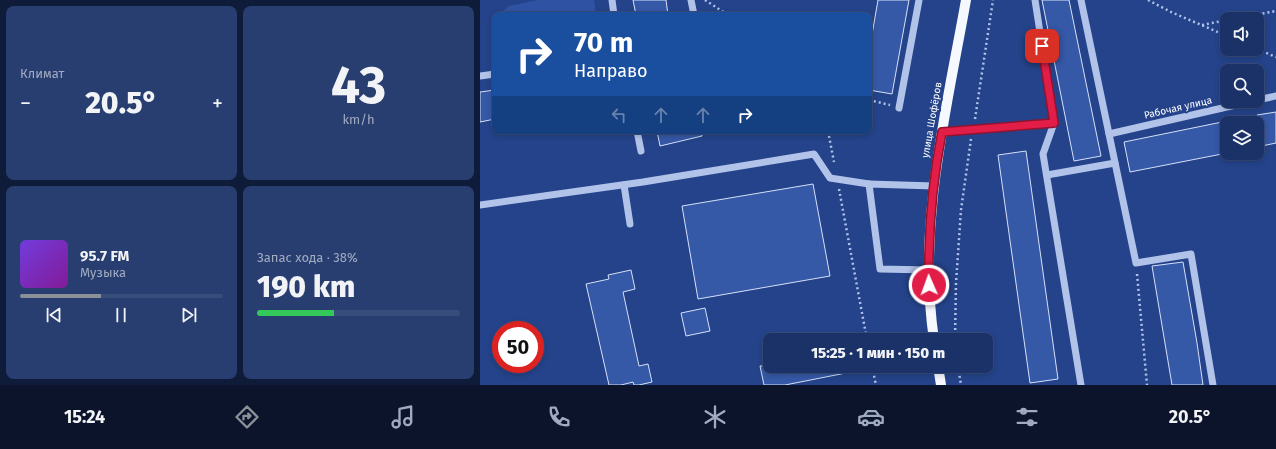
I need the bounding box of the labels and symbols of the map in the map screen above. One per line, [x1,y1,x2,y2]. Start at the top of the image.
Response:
pin [1025,29,1059,63]
street label: улица Шофёров [918,81,945,159]
street label: Рабочая улица [1143,94,1213,122]
position arrow [908,264,950,306]
speed limit sign: 50 [492,321,544,373]

